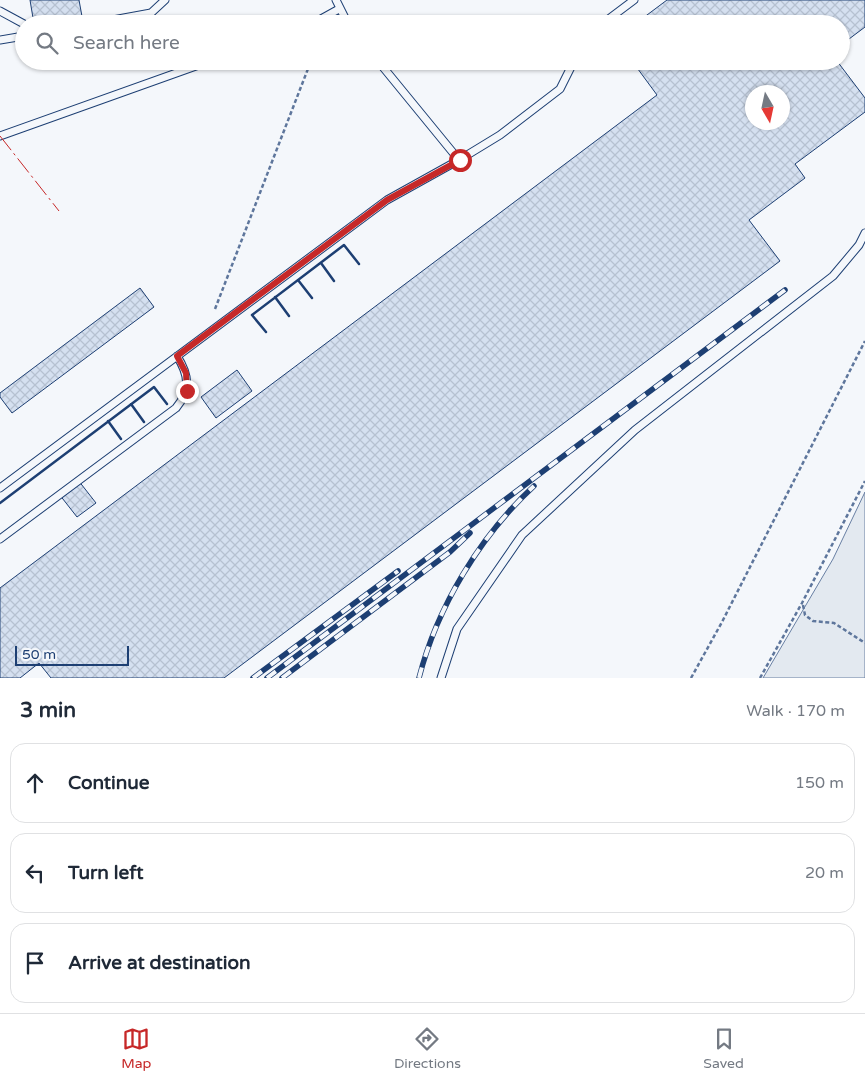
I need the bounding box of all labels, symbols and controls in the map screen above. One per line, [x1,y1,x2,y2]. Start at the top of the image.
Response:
search box [15,15,850,70]
icon: search [33,29,61,57]
text: Search here [73,32,180,54]
north arrow [745,85,790,130]
route start [449,149,472,172]
route end [176,380,199,403]
scale bar [15,643,129,666]
text: 50 m [22,646,56,663]
text: 3 min [20,698,76,723]
text: Walk · 170 m [746,701,845,721]
icon: ahead [21,769,49,797]
text: Continue [68,772,150,794]
text: 150 m [795,773,844,793]
icon: left [21,859,49,887]
text: Turn left [68,862,144,884]
text: 20 m [805,863,844,883]
icon: arrive [21,949,49,977]
text: Arrive at destination [68,952,251,974]
tab: Map [121,1025,151,1072]
tab: Directions [394,1025,461,1072]
tab: Saved [703,1025,744,1072]

